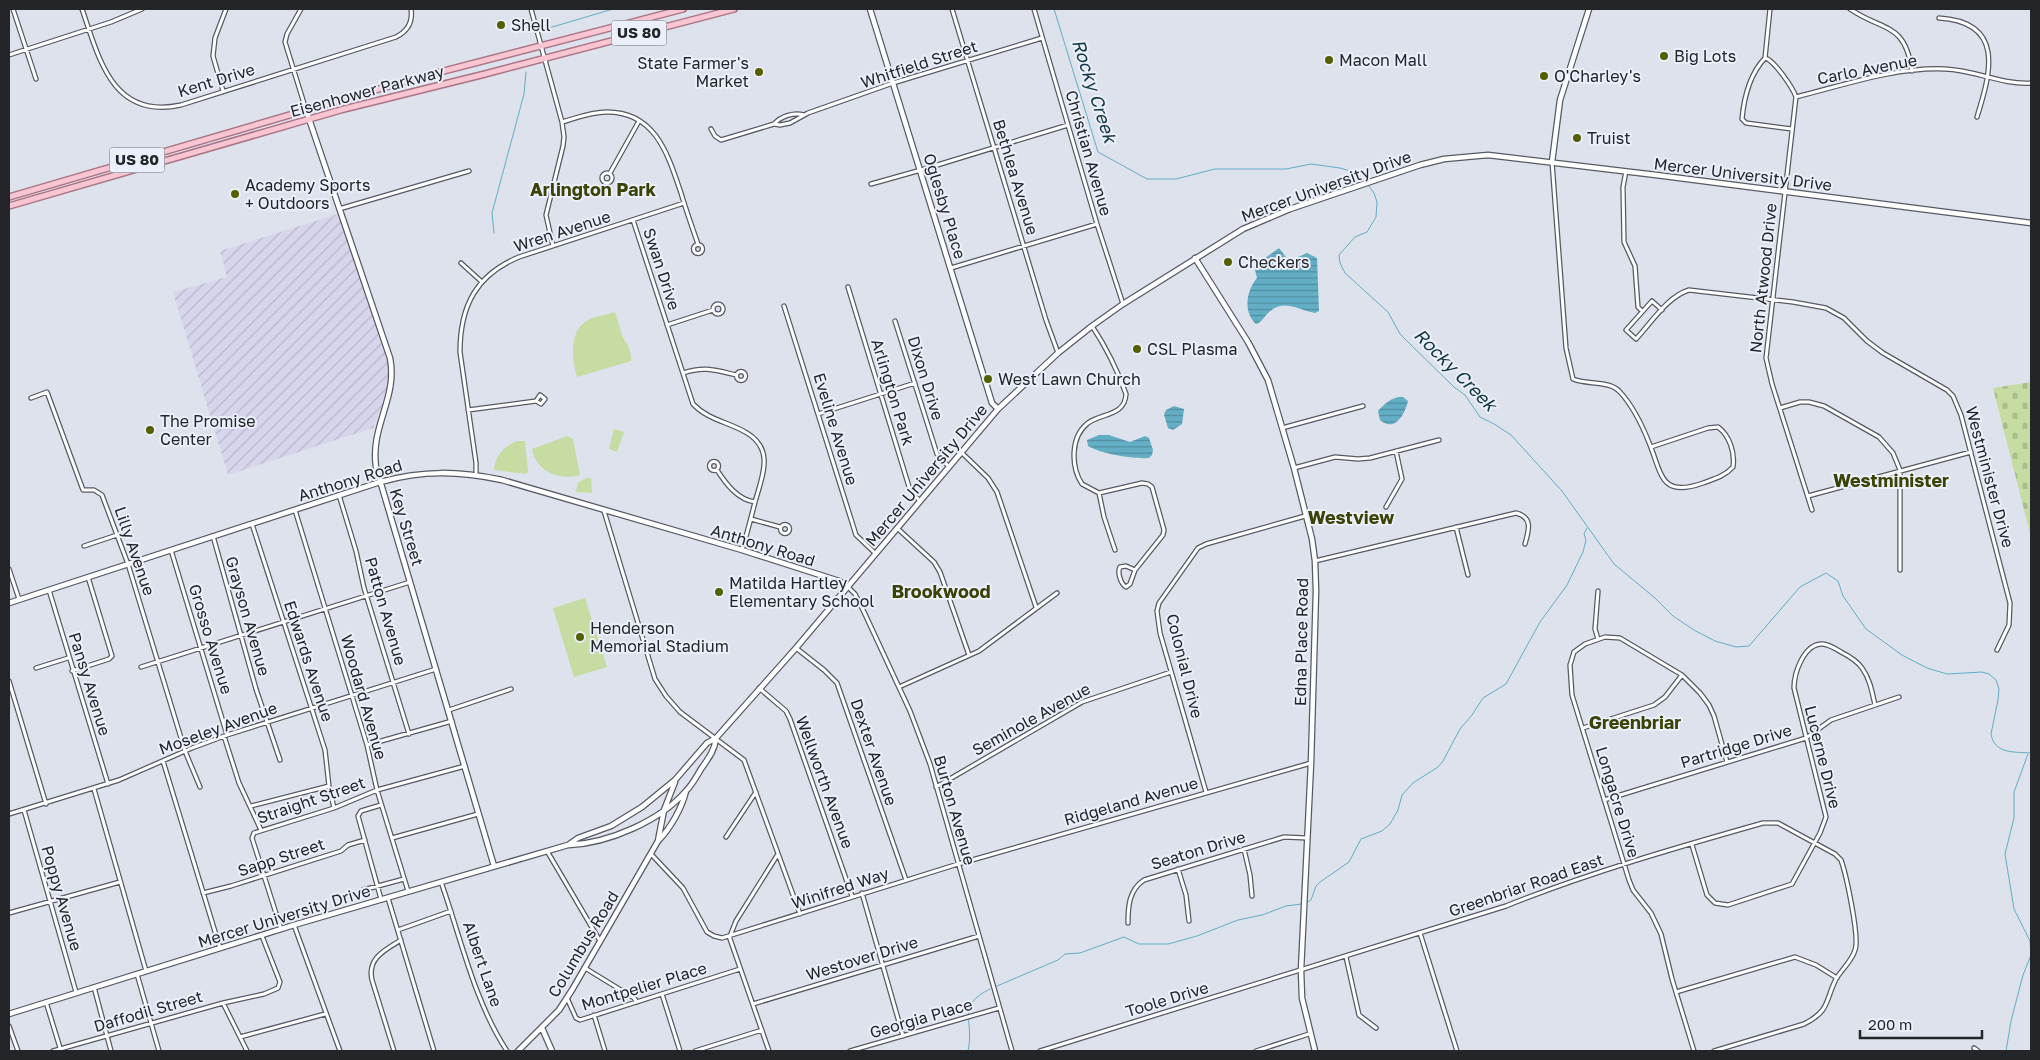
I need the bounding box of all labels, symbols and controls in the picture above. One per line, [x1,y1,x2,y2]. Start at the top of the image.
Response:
place label: Shell [511,15,551,35]
marker: Shell [495,19,507,31]
road number: US 80 [612,20,666,46]
street label: Whitfield Street [858,36,980,92]
water label: Rocky Creek [1068,36,1123,147]
place label: Big Lots [1674,46,1736,66]
place label: Macon Mall [1339,50,1427,70]
marker: Big Lots [1658,50,1670,62]
street label: Carlo Avenue [1815,50,1919,88]
place label: State Farmer's Market [637,53,749,91]
marker: Macon Mall [1323,54,1335,66]
street label: Kent Drive [175,59,257,101]
street label: Eisenhower Parkway [288,61,446,121]
marker: State Farmer's Market [753,66,765,78]
place label: O'Charley's [1554,66,1641,86]
marker: O'Charley's [1538,70,1550,82]
street label: Christian Avenue [1062,88,1116,218]
street label: Bethlea Avenue [989,117,1043,237]
place label: Truist [1587,128,1631,148]
marker: Truist [1571,132,1583,144]
street label: Mercer University Drive [1238,146,1414,226]
road number: US 80 [110,148,164,172]
street label: Oglesby Place [919,151,971,261]
street label: Mercer University Drive [1653,153,1833,195]
place label: Academy Sports + Outdoors [245,175,370,213]
district label: Arlington Park [530,178,656,200]
marker: Academy Sports + Outdoors [229,188,241,200]
street label: North Atwood Drive [1745,202,1781,354]
street label: Wren Avenue [511,206,613,256]
street label: Swan Drive [639,225,685,313]
place label: Checkers [1238,252,1309,272]
marker: Checkers [1222,256,1234,268]
water label: Rocky Creek [1410,323,1503,416]
street label: Dixon Drive [904,333,948,423]
street label: Arlington Park [867,336,919,448]
place label: CSL Plasma [1147,339,1238,359]
marker: CSL Plasma [1131,343,1143,355]
place label: West Lawn Church [998,369,1141,389]
street label: Eveline Avenue [809,370,863,488]
marker: West Lawn Church [982,373,994,385]
street label: Mercer University Drive [861,400,991,550]
street label: Westminister Drive [1962,404,2018,550]
place label: The Promise Center [160,411,255,449]
marker: The Promise Center [144,424,156,436]
street label: Anthony Road [295,455,405,505]
district label: Westminister [1833,469,1949,491]
street label: Key Street [386,486,428,568]
street label: Lilly Avenue [110,504,160,598]
district label: Westview [1308,506,1394,528]
street label: Anthony Road [708,520,818,570]
street label: Grayson Avenue [221,554,275,678]
street label: Patton Avenue [361,555,411,667]
place label: Matilda Hartley Elementary School [729,573,874,611]
street label: Edna Place Road [1290,578,1312,706]
district label: Brookwood [891,580,991,602]
street label: Grosso Avenue [185,582,237,696]
marker: Matilda Hartley Elementary School [713,586,725,598]
street label: Edwards Avenue [280,598,338,724]
street label: Colonial Drive [1162,612,1208,720]
place label: Henderson Memorial Stadium [590,618,729,656]
street label: Pansy Avenue [65,630,115,738]
marker: Henderson Memorial Stadium [574,631,586,643]
street label: Woodard Avenue [337,632,391,762]
street label: Seminole Avenue [968,678,1094,760]
street label: Dexter Avenue [846,696,902,808]
street label: Moseley Avenue [156,697,280,759]
street label: Lucerne Drive [1801,703,1845,811]
district label: Greenbriar [1589,711,1681,733]
street label: Wellworth Avenue [792,713,858,851]
street label: Partridge Drive [1678,720,1794,772]
street label: Longacre Drive [1592,744,1644,860]
street label: Burton Avenue [930,753,980,867]
street label: Straight Street [254,772,368,828]
street label: Ridgeland Avenue [1062,772,1200,830]
street label: Seaton Drive [1148,826,1248,874]
street label: Sapp Street [235,834,327,880]
street label: Poppy Avenue [37,843,87,953]
street label: Greenbriar Road East [1446,849,1606,921]
street label: Winifred Way [789,863,891,913]
street label: Mercer University Drive [195,880,373,952]
street label: Columbus Road [543,887,623,1001]
street label: Albert Lane [459,919,507,1009]
street label: Westover Drive [804,931,920,985]
street label: Montpelier Place [579,957,709,1015]
street label: Toole Drive [1123,977,1211,1021]
street label: Daffodil Street [91,986,205,1036]
street label: Georgia Place [867,994,975,1042]
scale bar [1860,1008,1982,1040]
text: 200 m [1868,1015,1912,1033]

